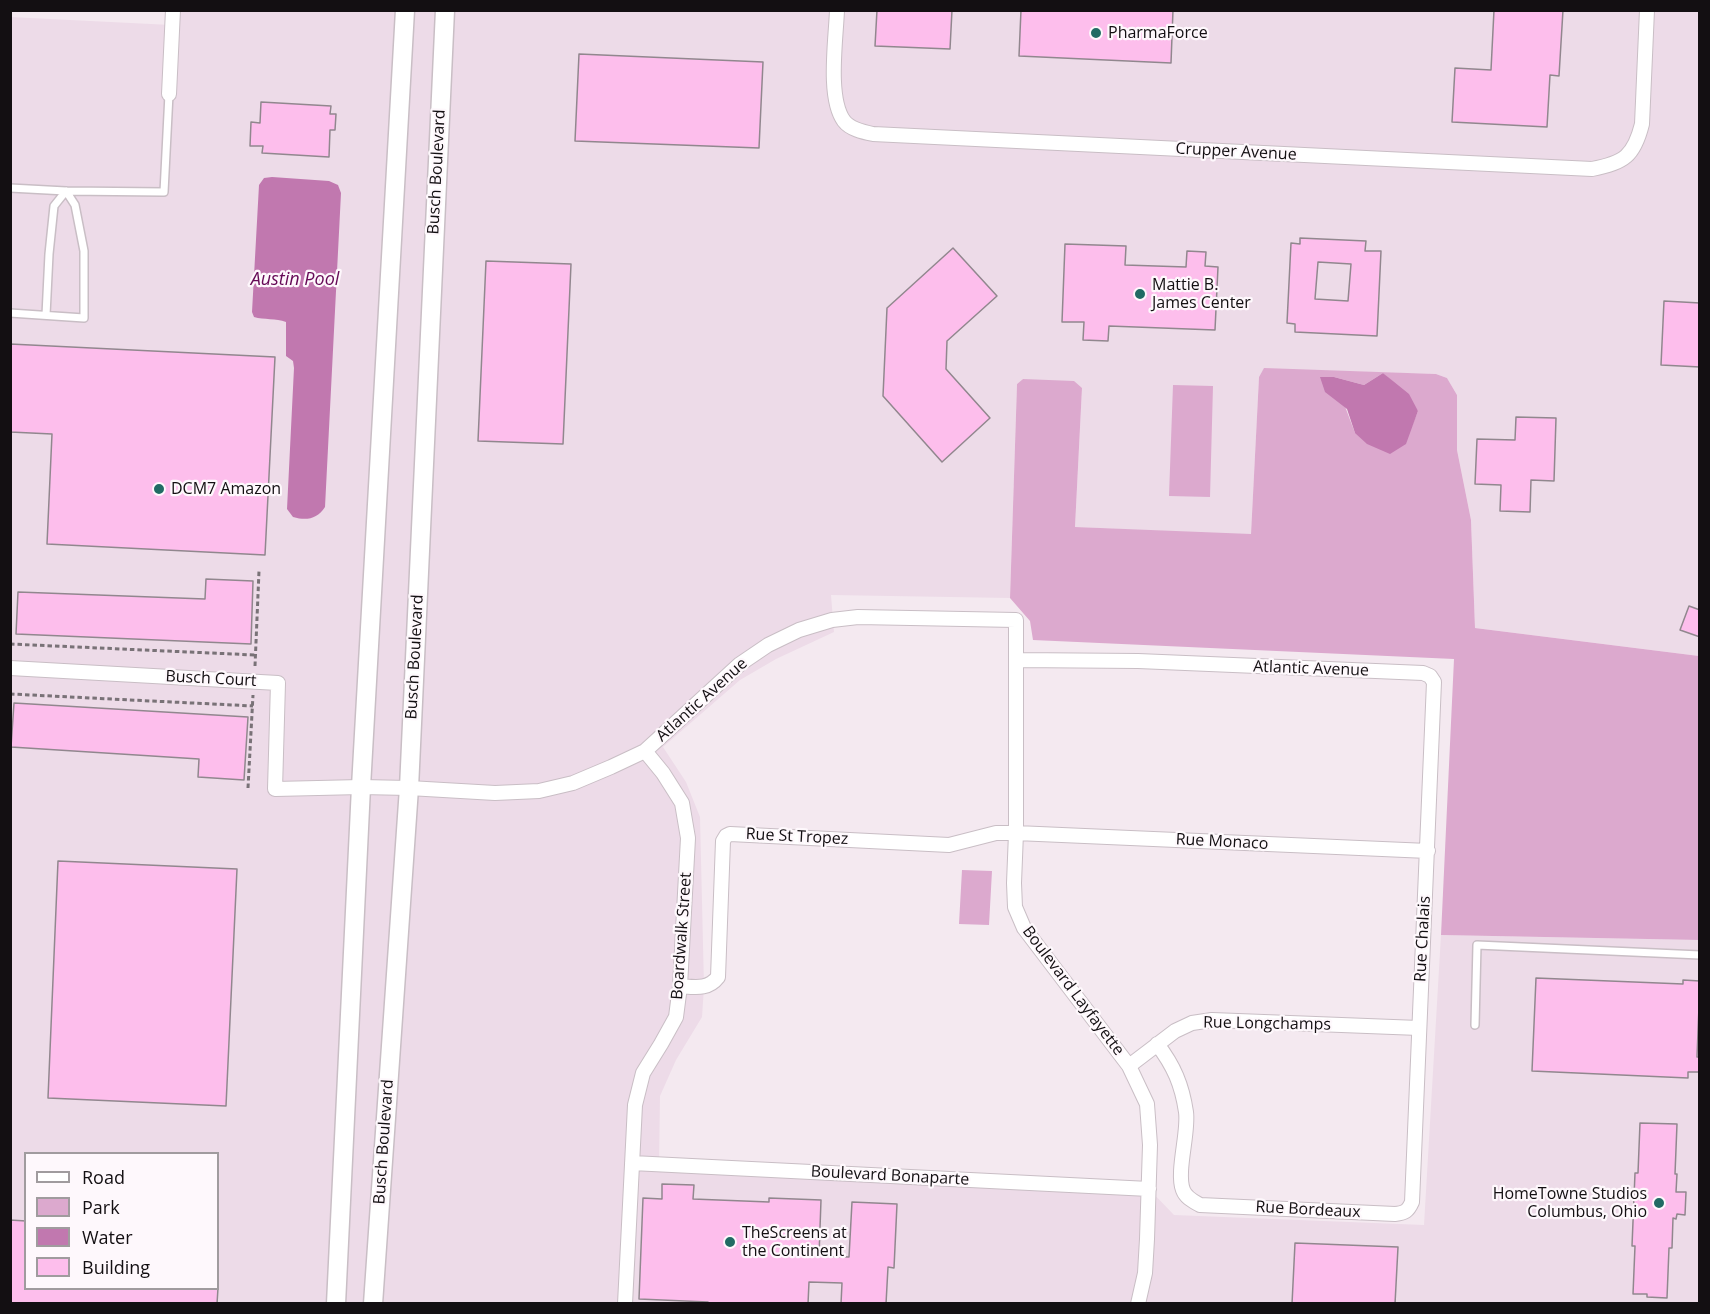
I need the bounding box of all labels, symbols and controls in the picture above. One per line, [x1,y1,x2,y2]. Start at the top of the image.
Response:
place label: PharmaForce [1108,23,1208,43]
marker: PharmaForce [1089,26,1103,40]
street label: Busch Boulevard [424,109,450,235]
street label: Crupper Avenue [1175,139,1297,165]
water label: Austin Pool [251,269,339,291]
place label: Mattie B. James Center [1152,275,1251,313]
marker: Mattie B. James Center [1133,287,1147,301]
place label: DCM7 Amazon [171,479,281,499]
marker: DCM7 Amazon [152,482,166,496]
street label: Busch Boulevard [402,594,428,720]
street label: Atlantic Avenue [653,654,751,746]
street label: Atlantic Avenue [1253,657,1369,681]
street label: Busch Court [165,667,257,691]
street label: Rue St Tropez [745,825,849,849]
street label: Rue Monaco [1175,830,1269,854]
street label: Boardwalk Street [668,872,696,1000]
street label: Rue Chalais [1411,895,1435,983]
street label: Boulevard Layfayette [1018,922,1128,1060]
street label: Rue Longchamps [1203,1013,1331,1035]
street label: Busch Boulevard [370,1079,398,1205]
legend [24,1152,219,1290]
street label: Boulevard Bonaparte [810,1162,970,1190]
text: Road [82,1165,125,1189]
place label: HomeTowne Studios Columbus, Ohio [1493,1184,1647,1222]
text: Park [82,1195,120,1219]
marker: HomeTowne Studios Columbus, Ohio [1652,1196,1666,1210]
street label: Rue Bordeaux [1255,1198,1361,1222]
place label: TheScreens at the Continent [742,1223,847,1261]
text: Water [82,1225,133,1249]
marker: TheScreens at the Continent [723,1235,737,1249]
text: Building [82,1255,150,1279]

